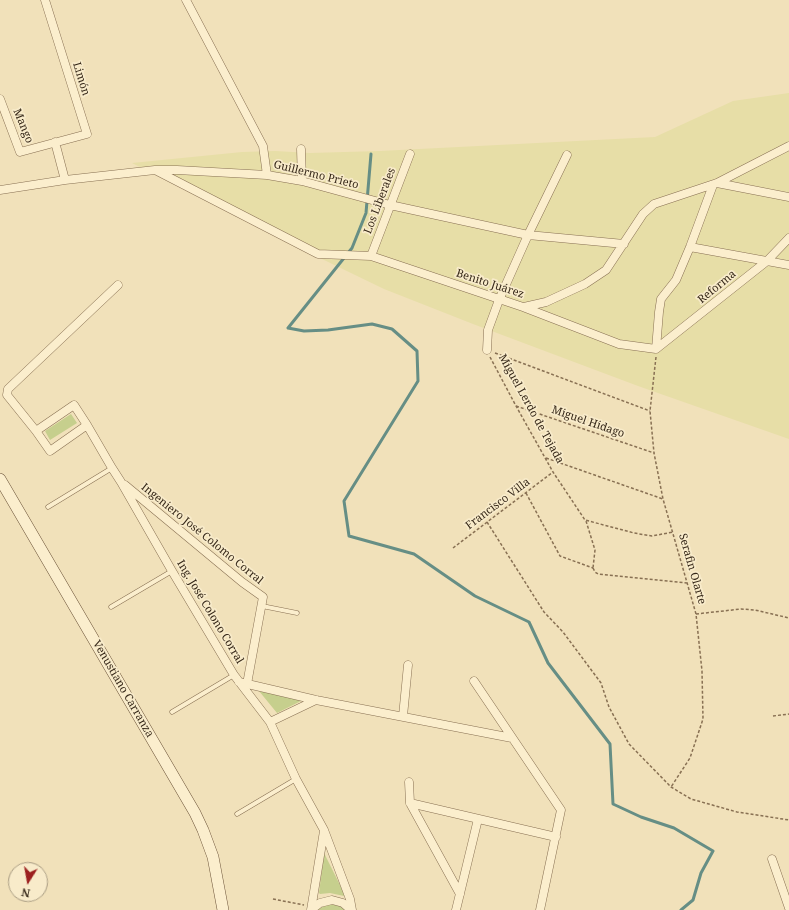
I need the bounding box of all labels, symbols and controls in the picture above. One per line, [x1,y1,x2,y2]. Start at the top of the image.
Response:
street label: Limón [70,61,92,97]
street label: Mango [10,107,36,145]
street label: Guillermo Prieto [272,158,360,192]
street label: Los Liberales [361,166,399,236]
street label: Benito Juárez [454,267,526,301]
street label: Reforma [695,268,739,306]
street label: Miguel Lerdo de Tejada [495,352,567,466]
street label: Miguel Hidago [550,403,626,441]
street label: Francisco Villa [463,475,533,533]
street label: Ingeniero José Colomo Corral [138,481,266,587]
street label: Serafin Olarte [676,532,708,606]
street label: Ing. José Colono Corral [174,558,246,666]
street label: Venustiano Carranza [90,638,156,740]
north arrow [8,862,48,902]
text: N [20,885,32,901]

